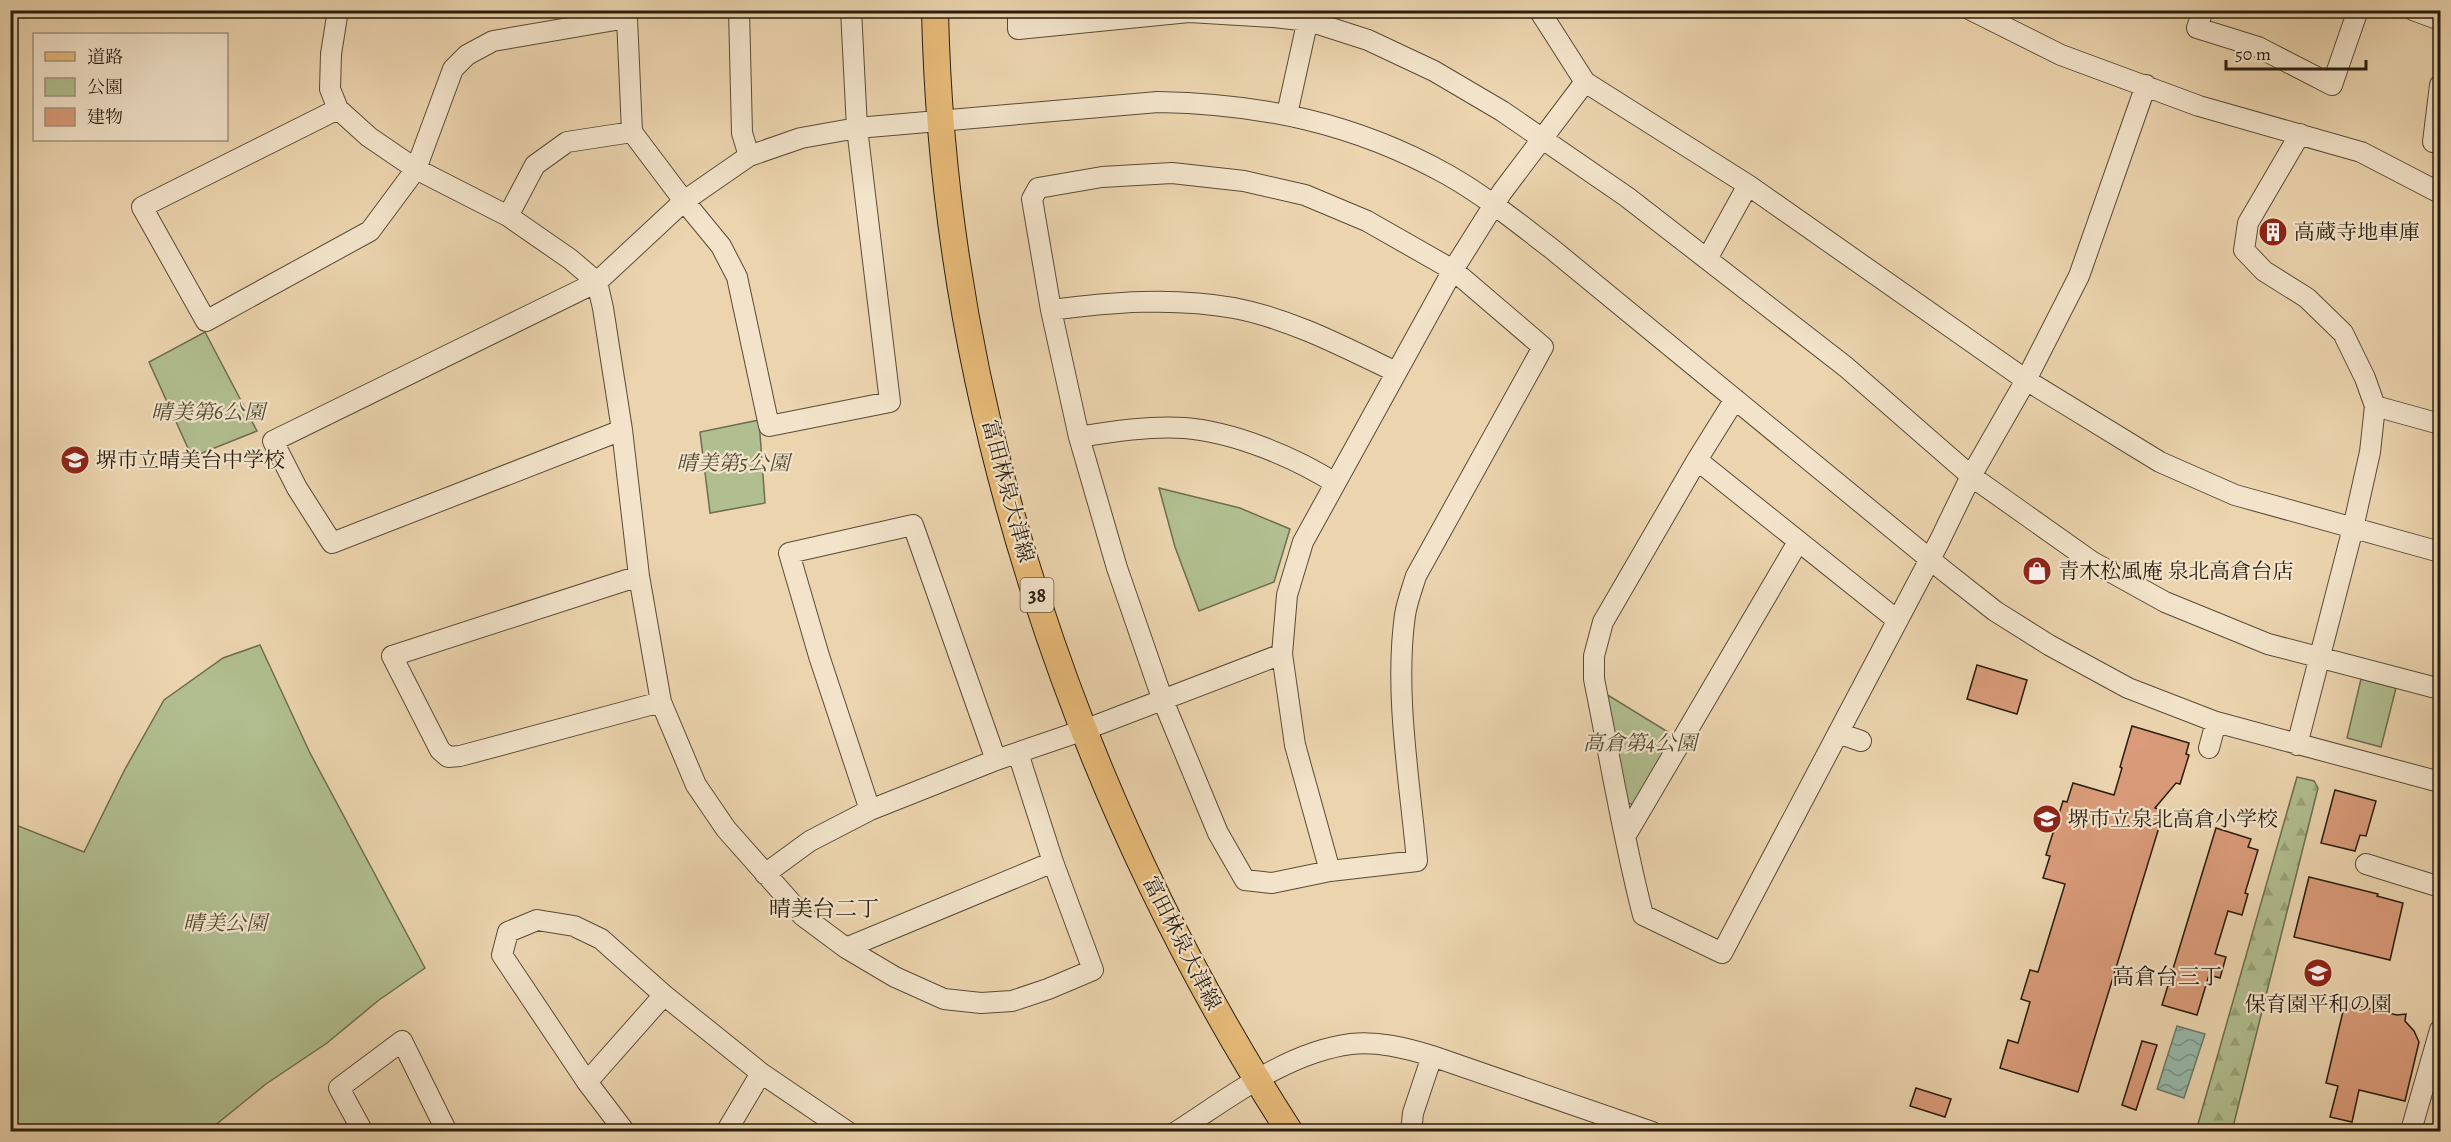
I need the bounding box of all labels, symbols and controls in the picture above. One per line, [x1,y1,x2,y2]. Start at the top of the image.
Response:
legend [33,33,228,141]
scale bar [2226,33,2366,71]
text: 50 m [2235,42,2271,66]
text: 道路 [87,45,123,69]
text: 公園 [87,75,123,99]
text: 建物 [87,105,123,129]
building icon: 高蔵寺地車庫 [2257,216,2289,248]
place label: 高蔵寺地車庫 [2294,218,2420,246]
park label: 晴美第6公園 [151,398,268,426]
street label: 富田林泉大津線 [975,416,1041,566]
school or university icon: 堺市立晴美台中学校 [59,444,91,476]
place label: 堺市立晴美台中学校 [96,446,285,474]
park label: 晴美第5公園 [676,449,793,477]
shop icon: 青木松風庵 泉北高倉台店 [2021,555,2053,587]
place label: 青木松風庵 泉北高倉台店 [2058,557,2293,585]
road number: 38 [1020,578,1054,612]
park label: 高倉第4公園 [1583,729,1700,757]
school or university icon: 堺市立泉北高倉小学校 [2031,803,2063,835]
place label: 堺市立泉北高倉小学校 [2068,805,2278,833]
street label: 富田林泉大津線 [1136,871,1228,1015]
district label: 晴美台二丁 [769,894,879,924]
park label: 晴美公園 [183,909,270,937]
school or university icon: 保育園平和の園 [2302,957,2334,989]
district label: 高倉台三丁 [2112,962,2222,992]
place label: 保育園平和の園 [2245,990,2392,1018]

